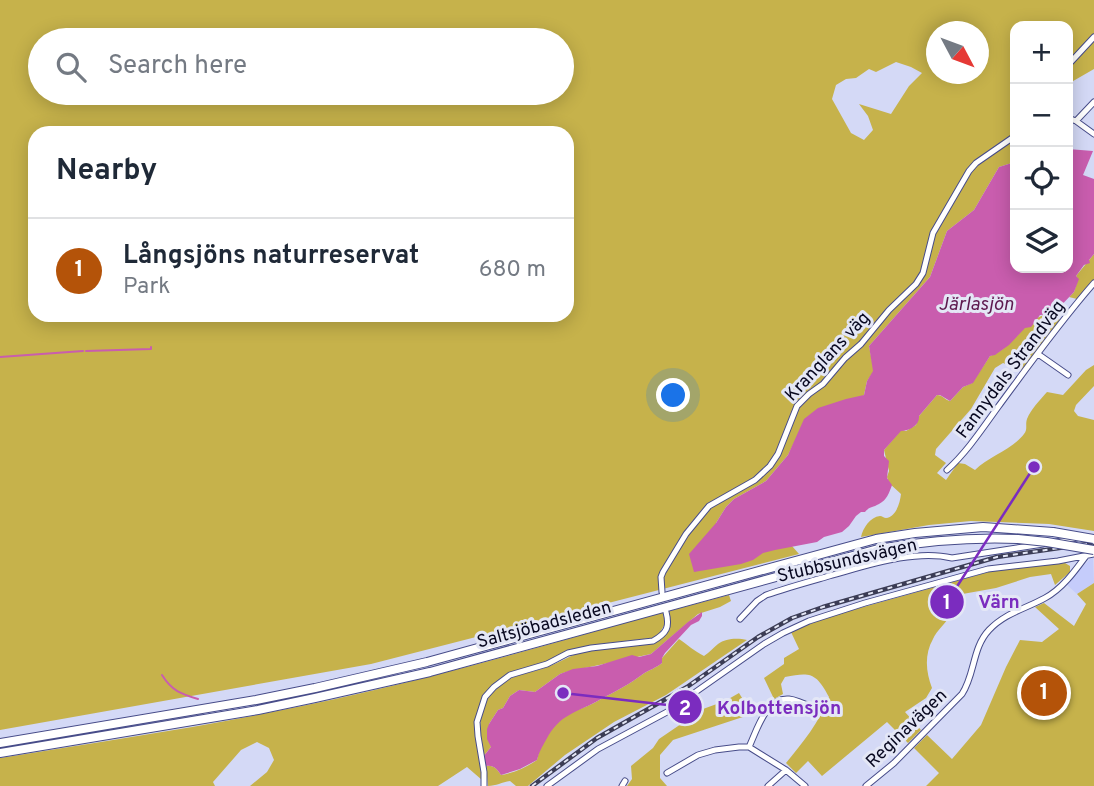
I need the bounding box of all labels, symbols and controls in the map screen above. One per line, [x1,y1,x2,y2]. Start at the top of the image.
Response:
north arrow [926,21,989,84]
map controls [1010,21,1073,273]
button: + [1010,21,1073,84]
search box [28,28,574,105]
icon: search [52,48,90,86]
text: Search here [108,50,247,83]
button: − [1010,84,1073,147]
button: locate [1010,147,1073,210]
text: Nearby [56,153,157,190]
button: layers [1010,210,1073,273]
text: Långsjöns naturreservat [123,240,419,273]
text: 1 [74,256,84,285]
text: 680 m [479,256,546,285]
text: Park [123,273,170,302]
water label: Järlasjön [938,293,1014,317]
street label: Fannydals Strandväg [952,296,1071,444]
street label: Kranglans väg [781,307,876,407]
your location [656,378,690,412]
street label: Stubbsundsvägen [775,534,919,589]
callout: Värn [929,582,1034,622]
text: 1 [943,590,951,617]
text: Värn [978,591,1020,615]
street label: Saltsjöbadsleden [475,596,614,654]
pin: 1 [1021,667,1067,719]
street label: Reginavägen [862,685,953,774]
callout: Kolbottensjön [668,687,855,727]
text: 2 [679,696,691,723]
text: Kolbottensjön [717,697,841,721]

